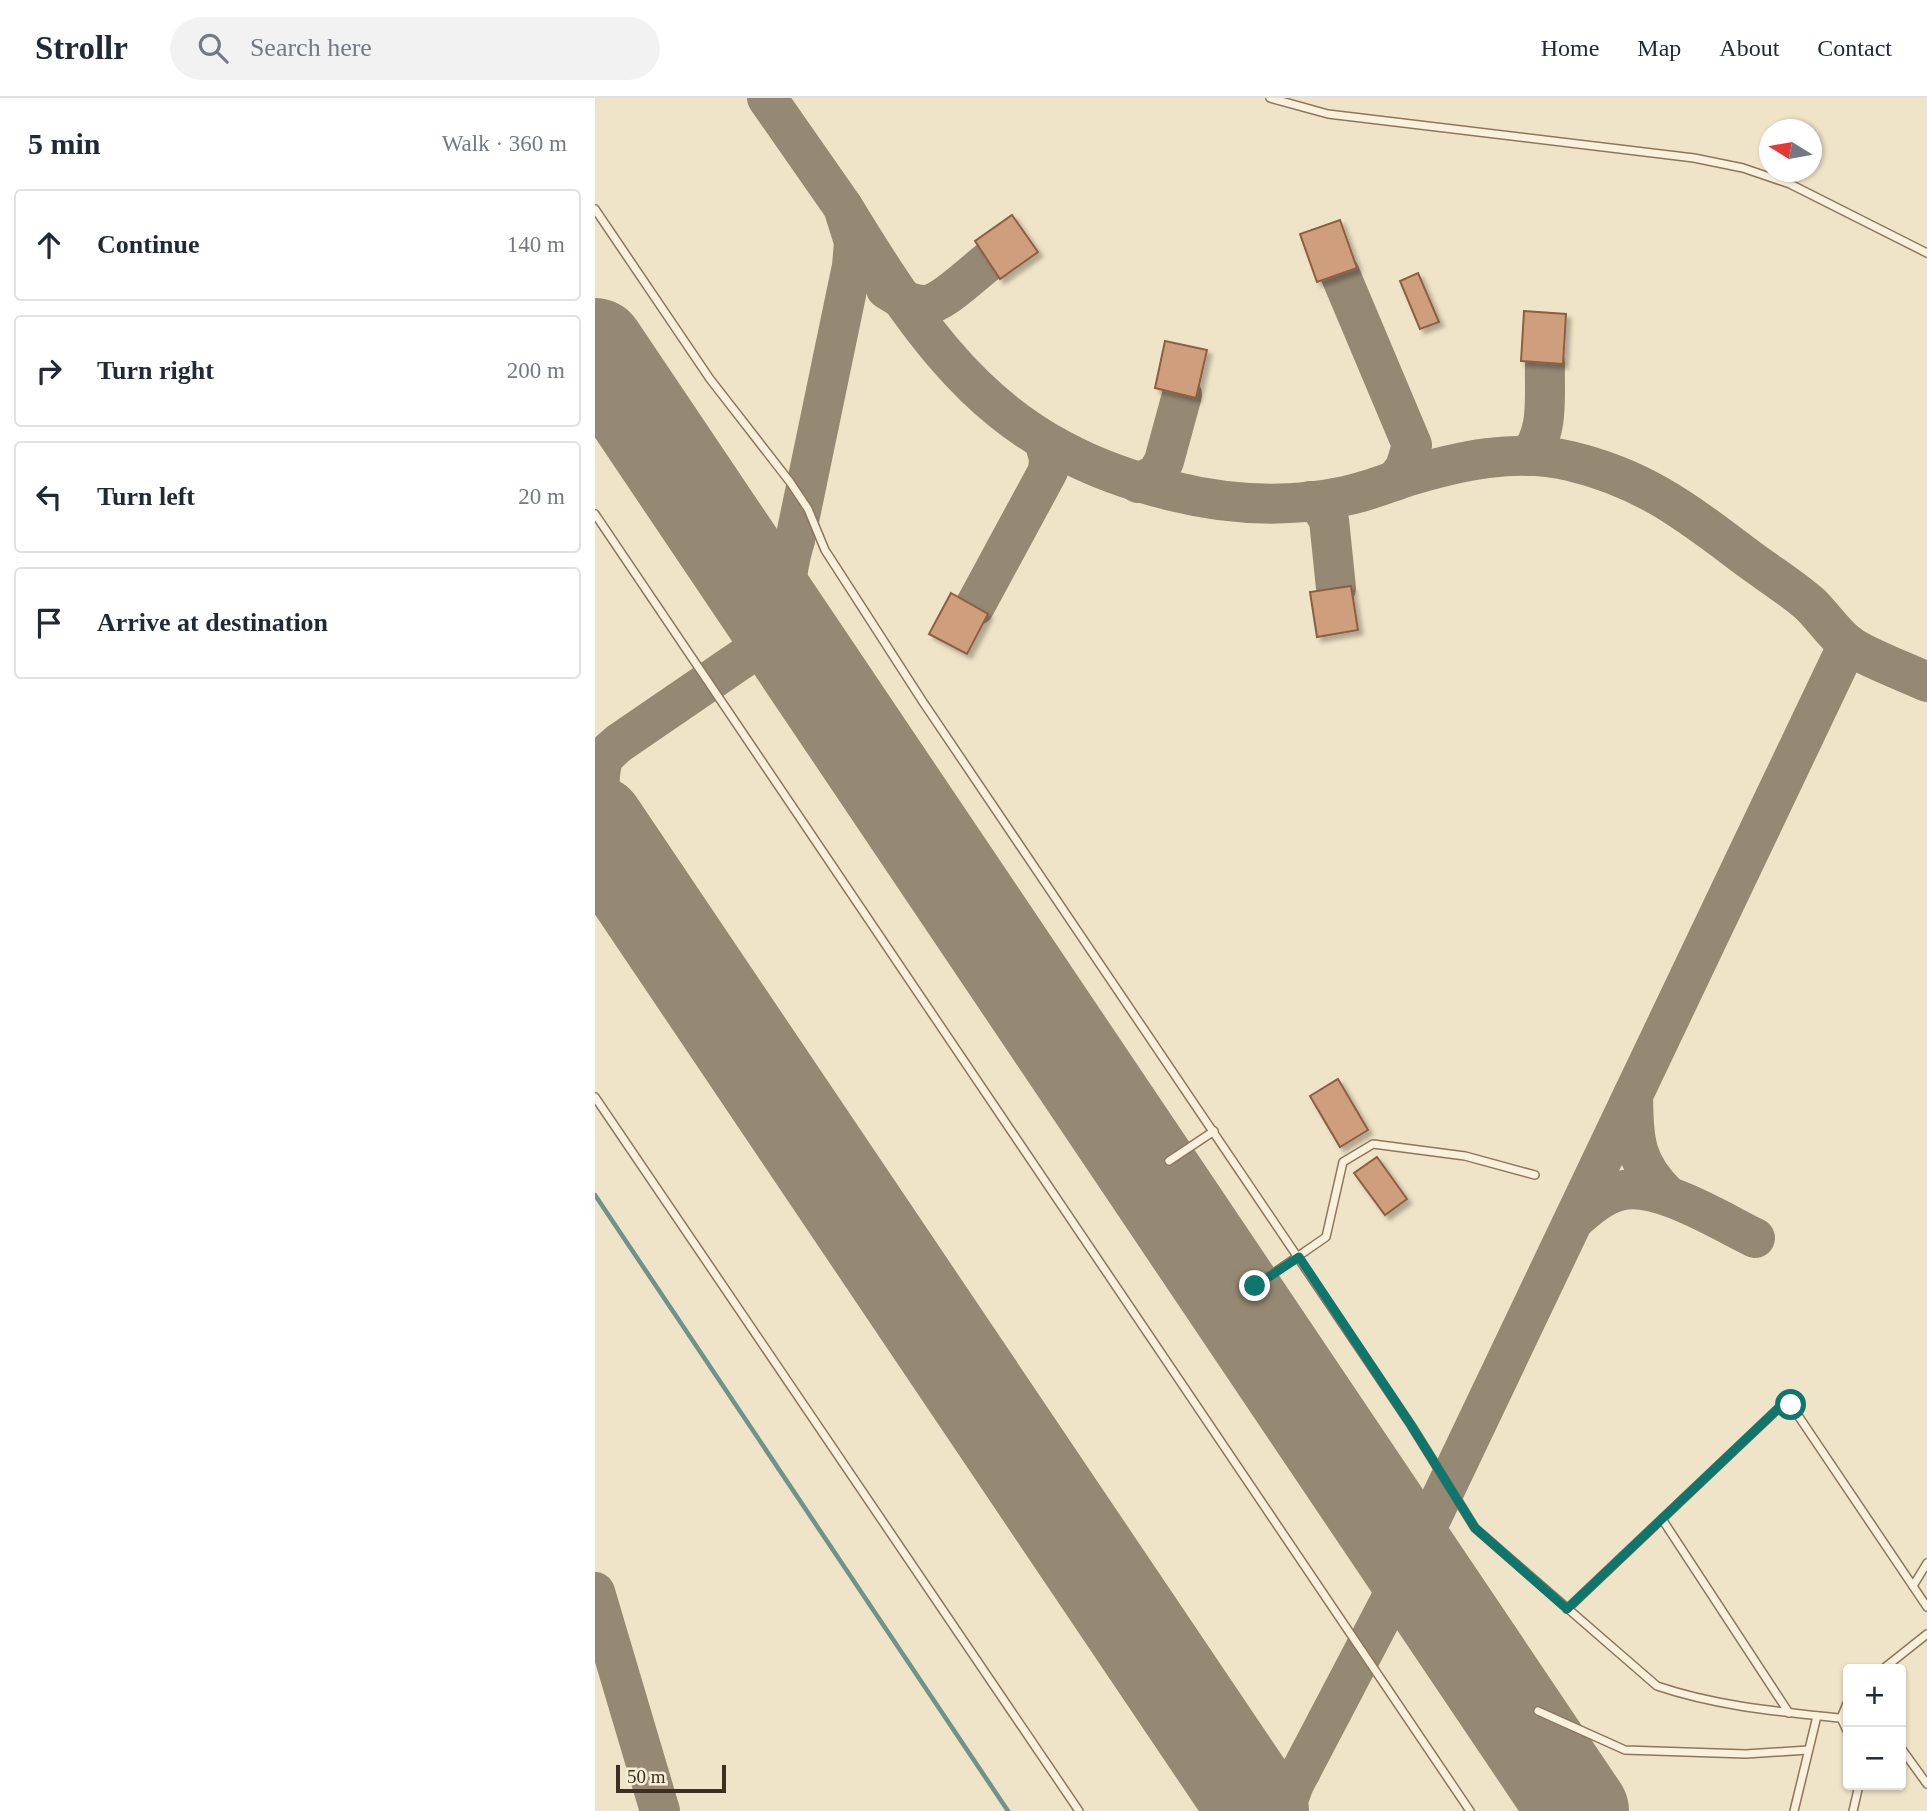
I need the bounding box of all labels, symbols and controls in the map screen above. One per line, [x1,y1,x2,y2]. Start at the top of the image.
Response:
search box [170,17,660,80]
icon: search [194,29,232,67]
text: Strollr [35,30,128,66]
text: Search here [250,33,372,62]
text: Home [1541,35,1599,61]
text: Map [1637,35,1681,61]
text: About [1719,35,1779,61]
text: Contact [1817,35,1892,61]
north arrow [1759,119,1822,182]
text: 5 min [28,127,101,160]
text: Walk · 360 m [442,131,567,156]
icon: ahead [30,226,68,264]
text: Continue [97,230,200,259]
text: 140 m [507,232,565,257]
icon: right [30,352,68,390]
text: Turn right [97,356,214,385]
text: 200 m [507,358,565,383]
icon: left [30,478,68,516]
text: Turn left [97,482,195,511]
text: 20 m [518,484,565,509]
icon: arrive [30,604,68,642]
text: Arrive at destination [97,608,328,637]
route end [1239,1270,1270,1301]
route start [1775,1389,1806,1420]
map controls [1843,1664,1906,1790]
button: + [1843,1664,1906,1727]
button: − [1843,1727,1906,1790]
scale bar [616,1762,726,1794]
text: 50 m [627,1766,666,1787]

